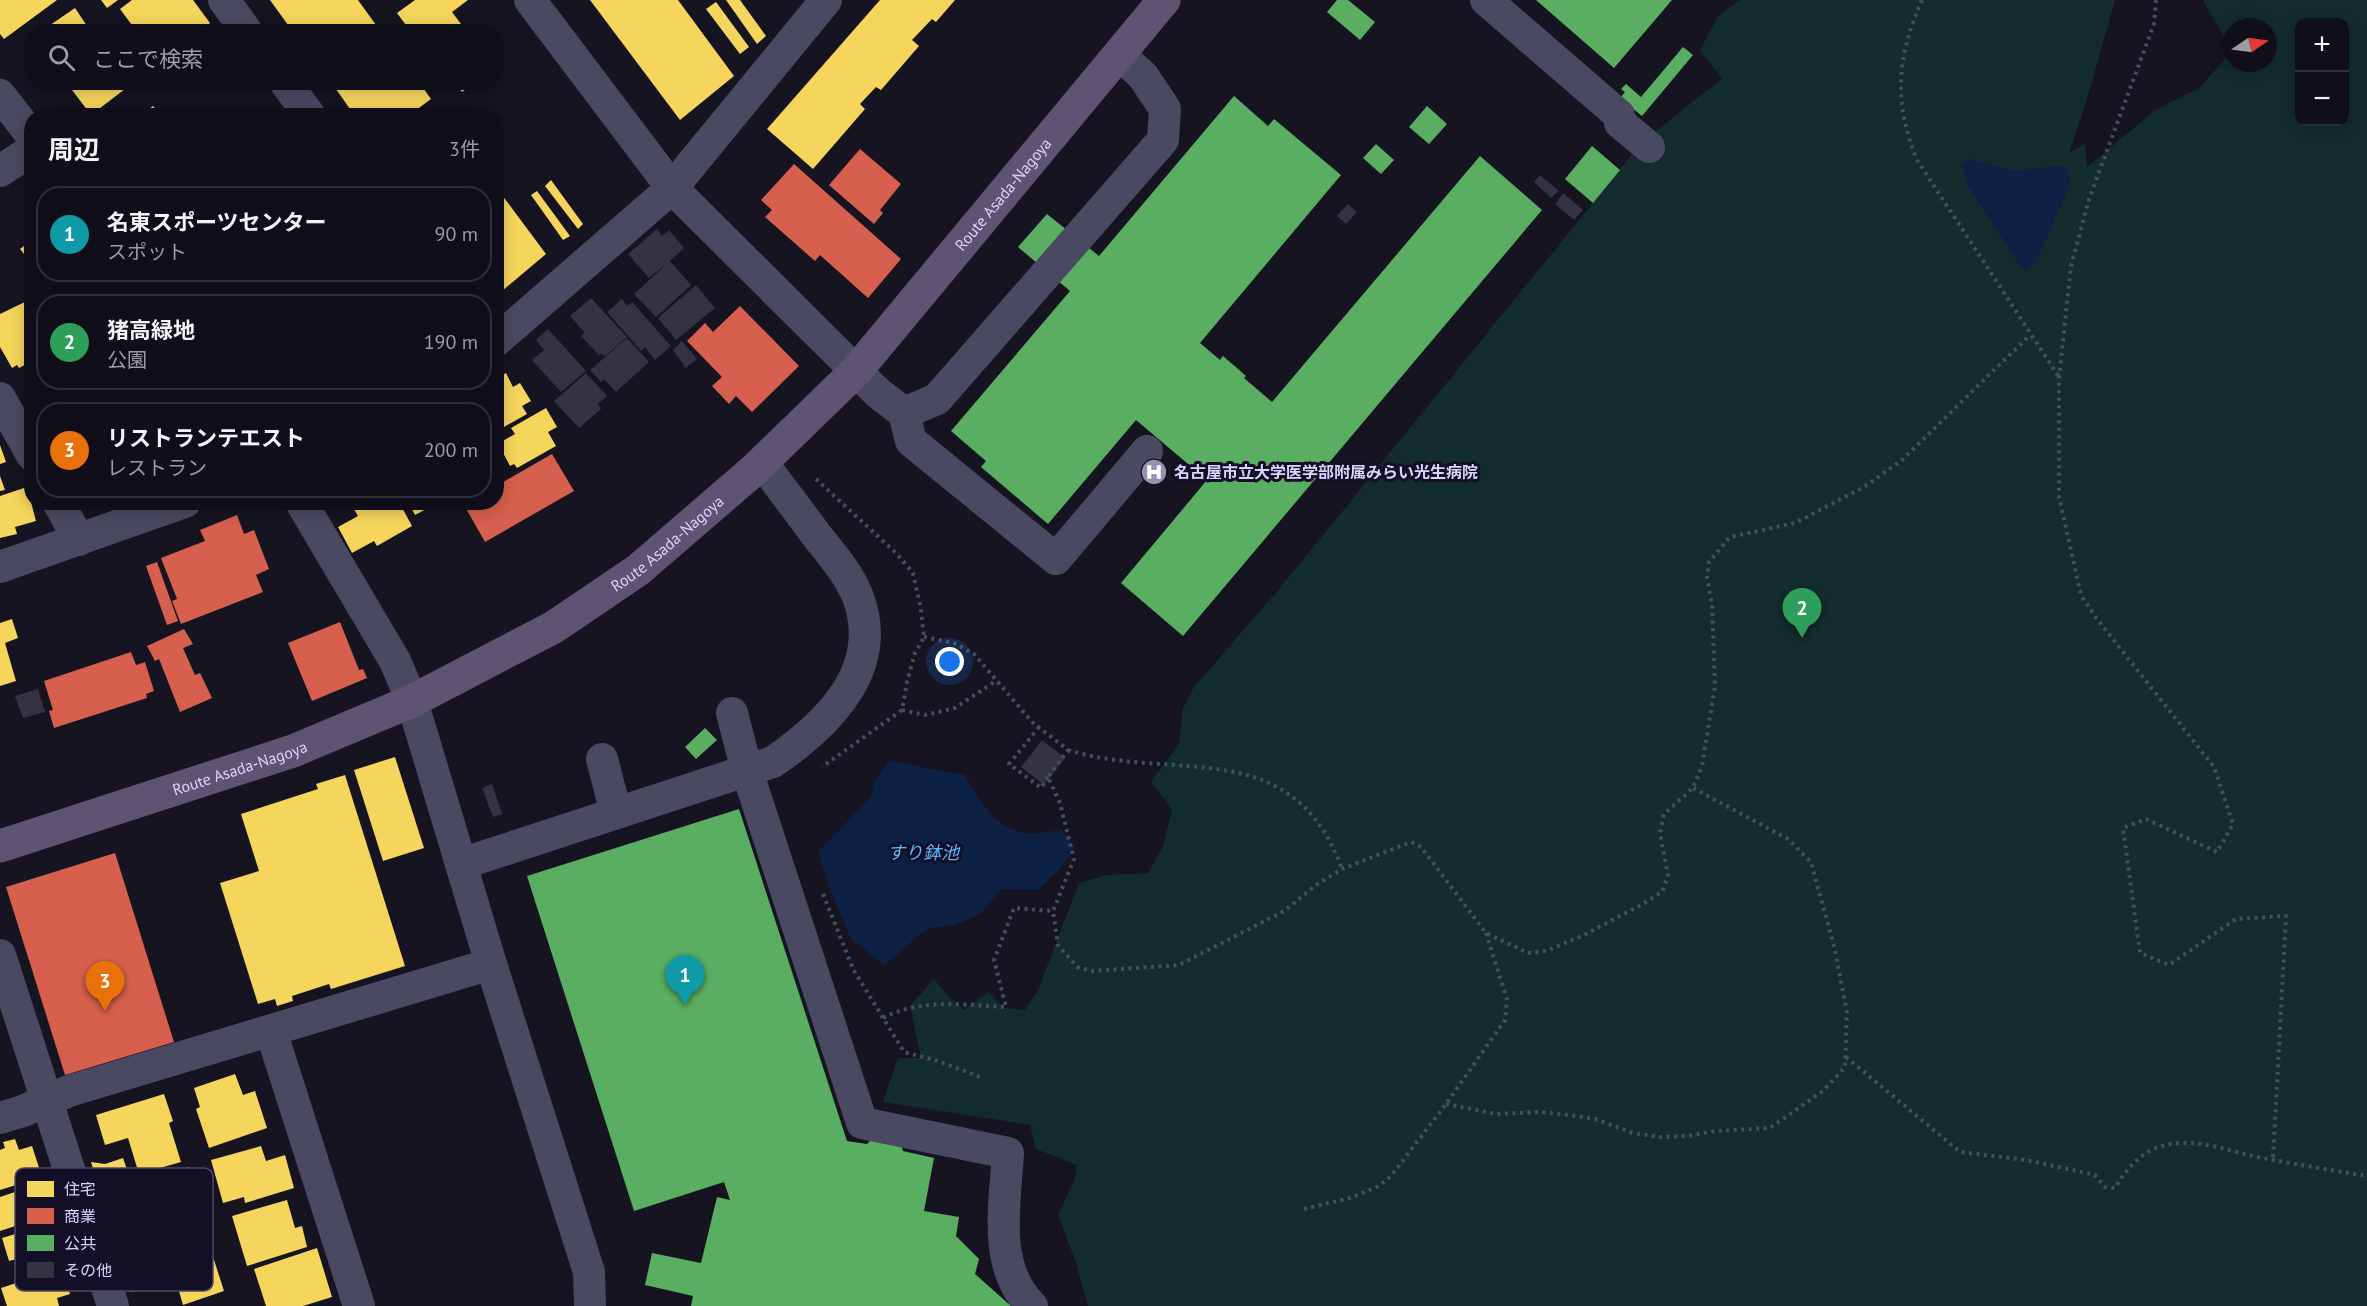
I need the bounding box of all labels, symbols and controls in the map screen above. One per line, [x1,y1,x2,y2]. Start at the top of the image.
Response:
north arrow [2223,18,2277,72]
map controls [2295,18,2349,126]
button: + [2295,18,2349,72]
search box [24,24,504,90]
icon: search [45,41,78,74]
text: ここで検索 [93,45,203,73]
button: − [2295,72,2349,126]
text: 周辺 [48,133,100,166]
street label: Route Asada-Nagoya [950,134,1055,255]
text: 3件 [449,136,480,162]
text: 名東スポーツセンター [107,208,327,236]
text: 1 [64,221,75,247]
text: 90 m [435,221,478,247]
text: スポット [107,239,187,265]
text: 猪高緑地 [107,316,195,344]
text: 2 [64,329,75,355]
text: 190 m [424,329,478,355]
text: 公園 [107,347,147,373]
text: リストランテエスト [107,424,305,452]
text: 3 [64,437,75,463]
text: 200 m [424,437,478,463]
text: レストラン [107,455,207,481]
hospital icon: 名古屋市立大学医学部附属みらい光生病院 [1139,457,1169,487]
place label: 名古屋市立大学医学部附属みらい光生病院 [1174,462,1478,482]
street label: Route Asada-Nagoya [607,491,728,596]
pin: 2 [1782,588,1822,638]
your location [935,647,964,676]
street label: Route Asada-Nagoya [170,736,310,799]
water label: すり鉢池 [887,841,961,864]
pin: 1 [666,956,704,1005]
pin: 3 [86,962,124,1011]
legend [15,1168,213,1291]
text: 住宅 [64,1179,96,1199]
text: 商業 [64,1206,96,1226]
text: 公共 [64,1233,96,1253]
text: その他 [64,1260,112,1280]

